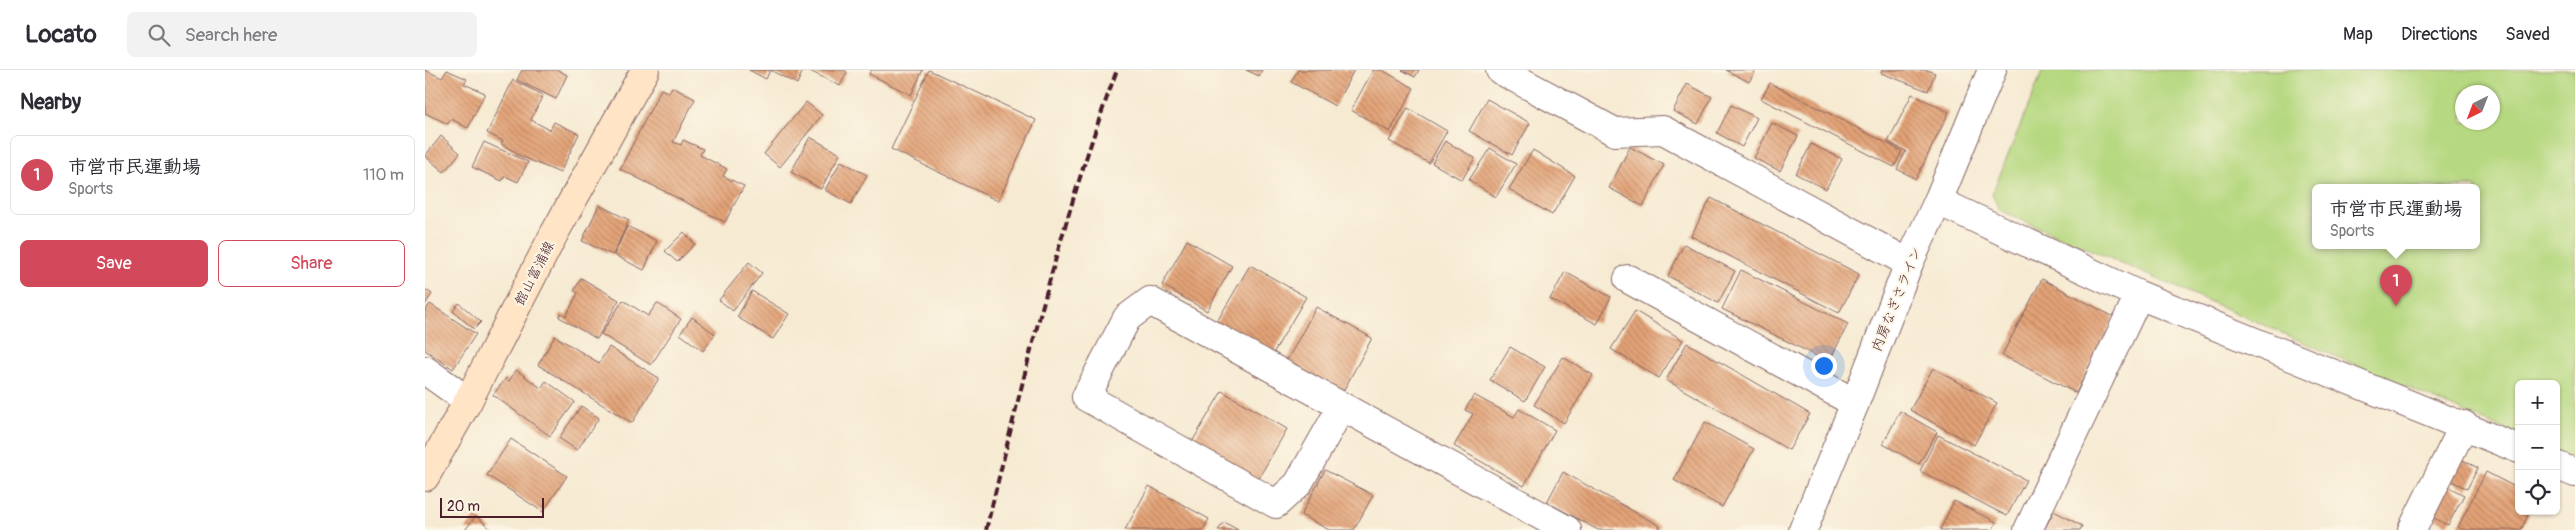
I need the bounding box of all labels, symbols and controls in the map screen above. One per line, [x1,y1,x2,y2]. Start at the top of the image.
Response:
search box [127,12,477,57]
text: Locato [25,20,97,49]
icon: search [145,21,173,49]
text: Search here [185,23,277,47]
text: Map [2343,23,2373,46]
text: Directions [2401,23,2477,46]
text: Saved [2505,23,2550,46]
north arrow [2455,85,2500,130]
text: Nearby [20,89,81,116]
text: 市営市民運動場 [68,155,201,179]
text: 1 [34,165,40,185]
text: 110 m [363,165,404,185]
text: Sports [68,179,113,199]
popup [2312,184,2480,249]
text: 市営市民運動場 [2329,197,2463,221]
text: Sports [2329,221,2374,241]
street label: 館山富浦線 [511,238,558,308]
button: Save [20,240,208,287]
button: Share [218,240,405,287]
street label: 内房なぎさライン [1868,244,1925,354]
pin: 1 [2380,265,2412,306]
your location [1811,353,1837,379]
map controls [2515,380,2560,515]
button: + [2515,380,2560,425]
button: − [2515,425,2560,470]
button: locate [2515,470,2560,515]
scale bar [440,495,544,518]
text: 20 m [447,498,480,515]

